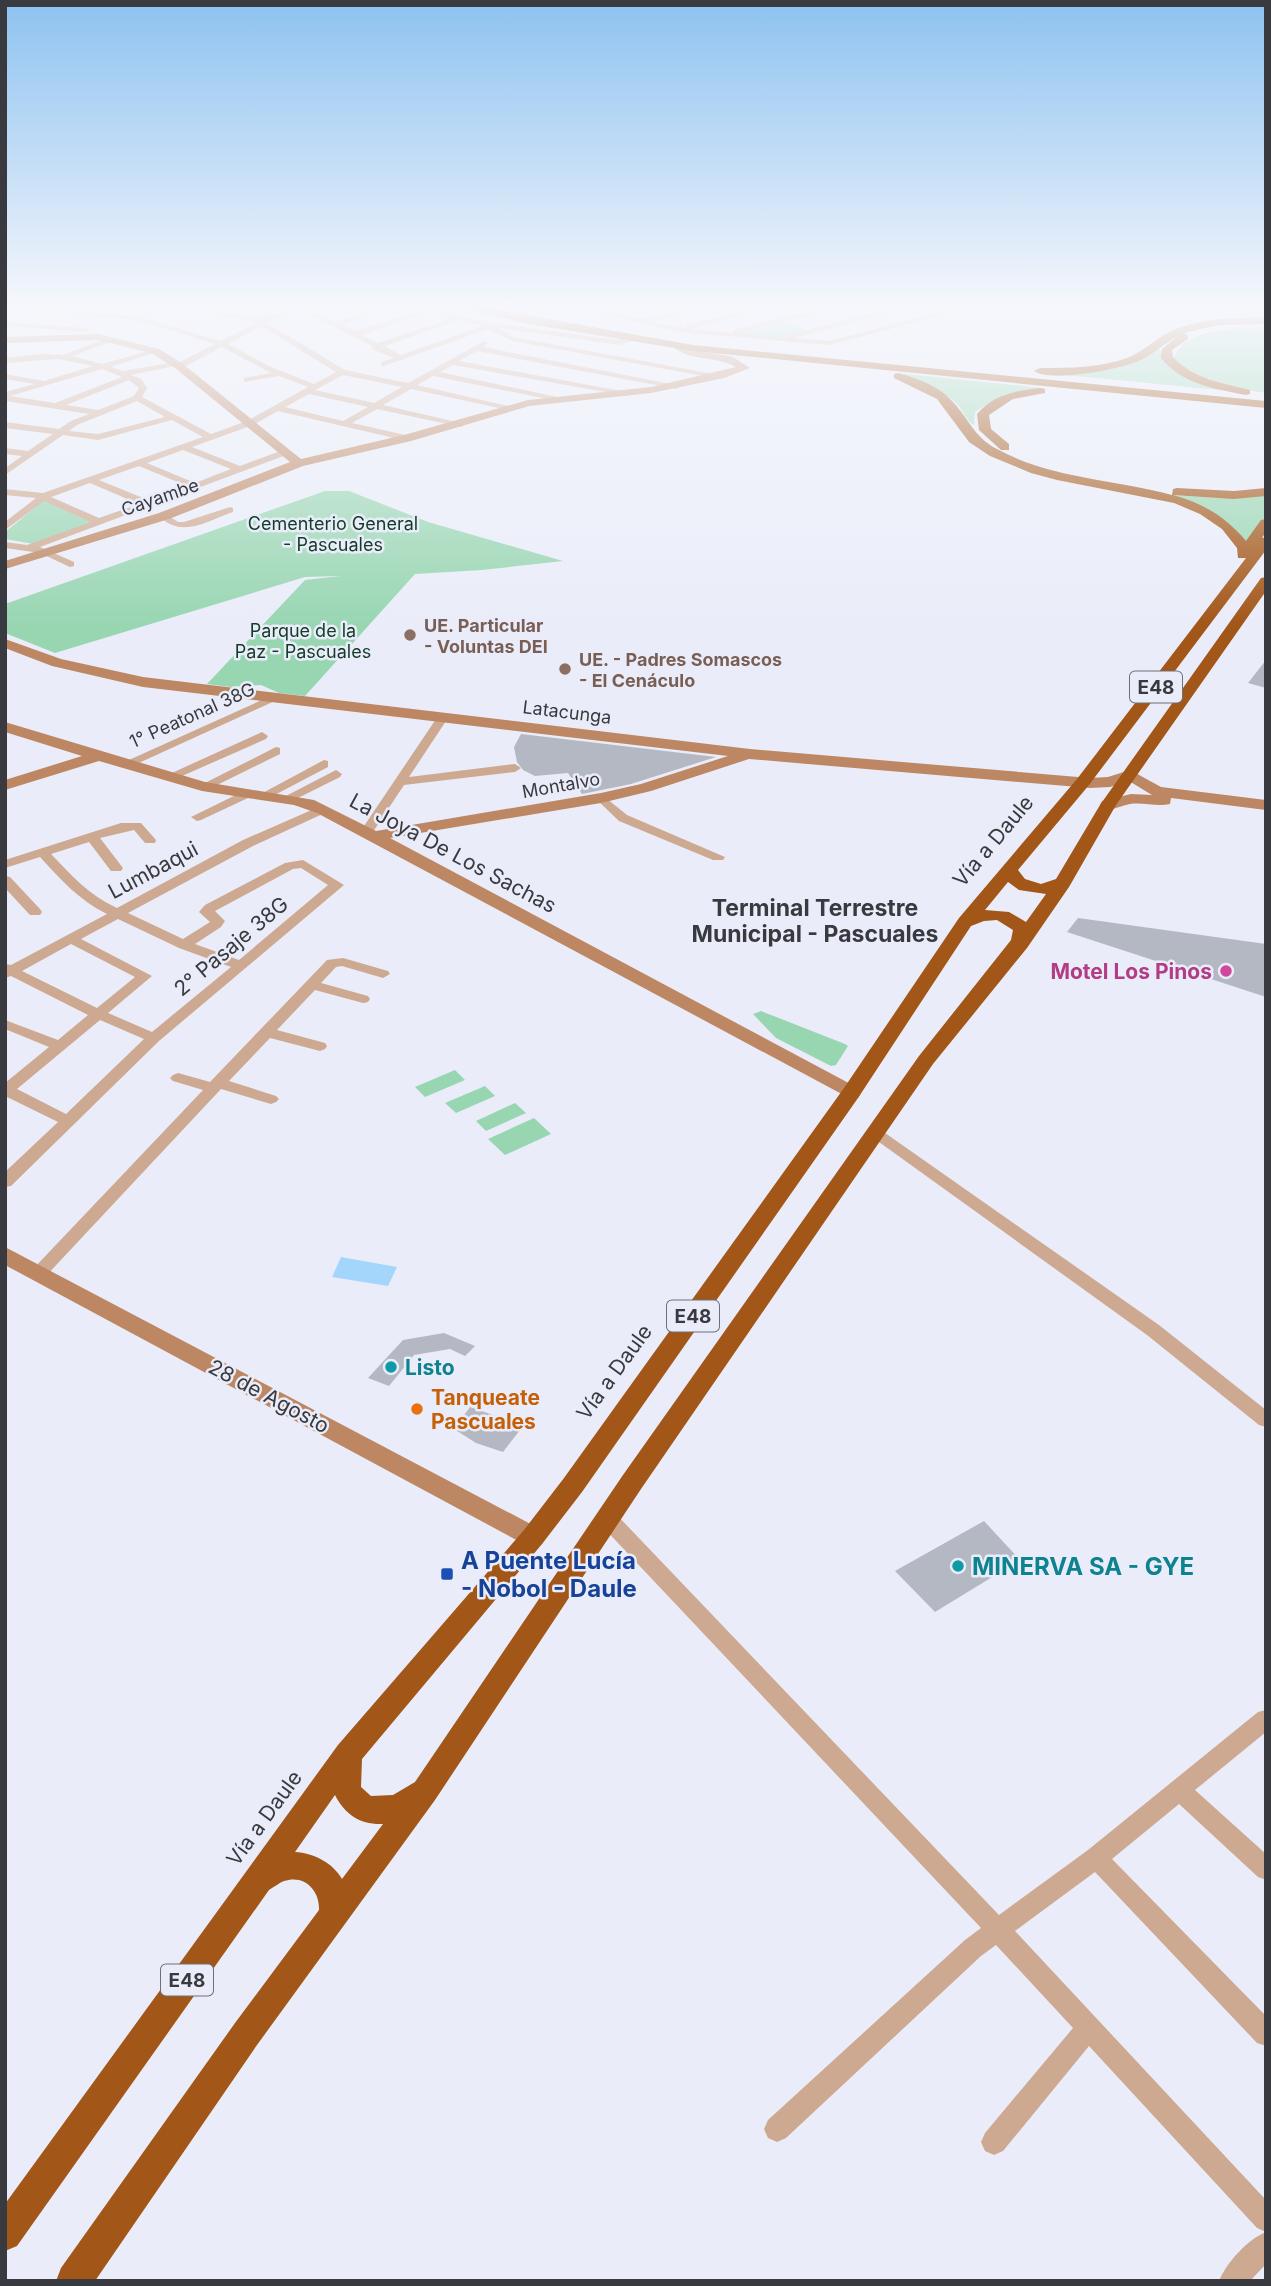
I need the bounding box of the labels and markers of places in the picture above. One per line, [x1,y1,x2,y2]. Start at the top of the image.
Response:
place label: UE. Particular - Voluntas DEI [424,615,548,657]
marker: UE. Particular - Voluntas DEI [402,627,418,643]
place label: UE. - Padres Somascos - El Cenáculo [579,649,782,691]
marker: UE. - Padres Somascos - El Cenáculo [557,661,573,677]
place label: Motel Los Pinos [1050,959,1212,984]
marker: Motel Los Pinos [1218,963,1234,979]
place label: Listo [405,1355,455,1380]
marker: Listo [383,1359,399,1375]
place label: Tanqueate Pascuales [431,1385,540,1434]
marker: Tanqueate Pascuales [409,1401,425,1417]
place label: A Puente Lucía - Nobol - Daule [461,1546,637,1603]
place label: MINERVA SA - GYE [972,1552,1194,1581]
marker: MINERVA SA - GYE [950,1558,966,1574]
marker: A Puente Lucía - Nobol - Daule [439,1566,455,1582]

